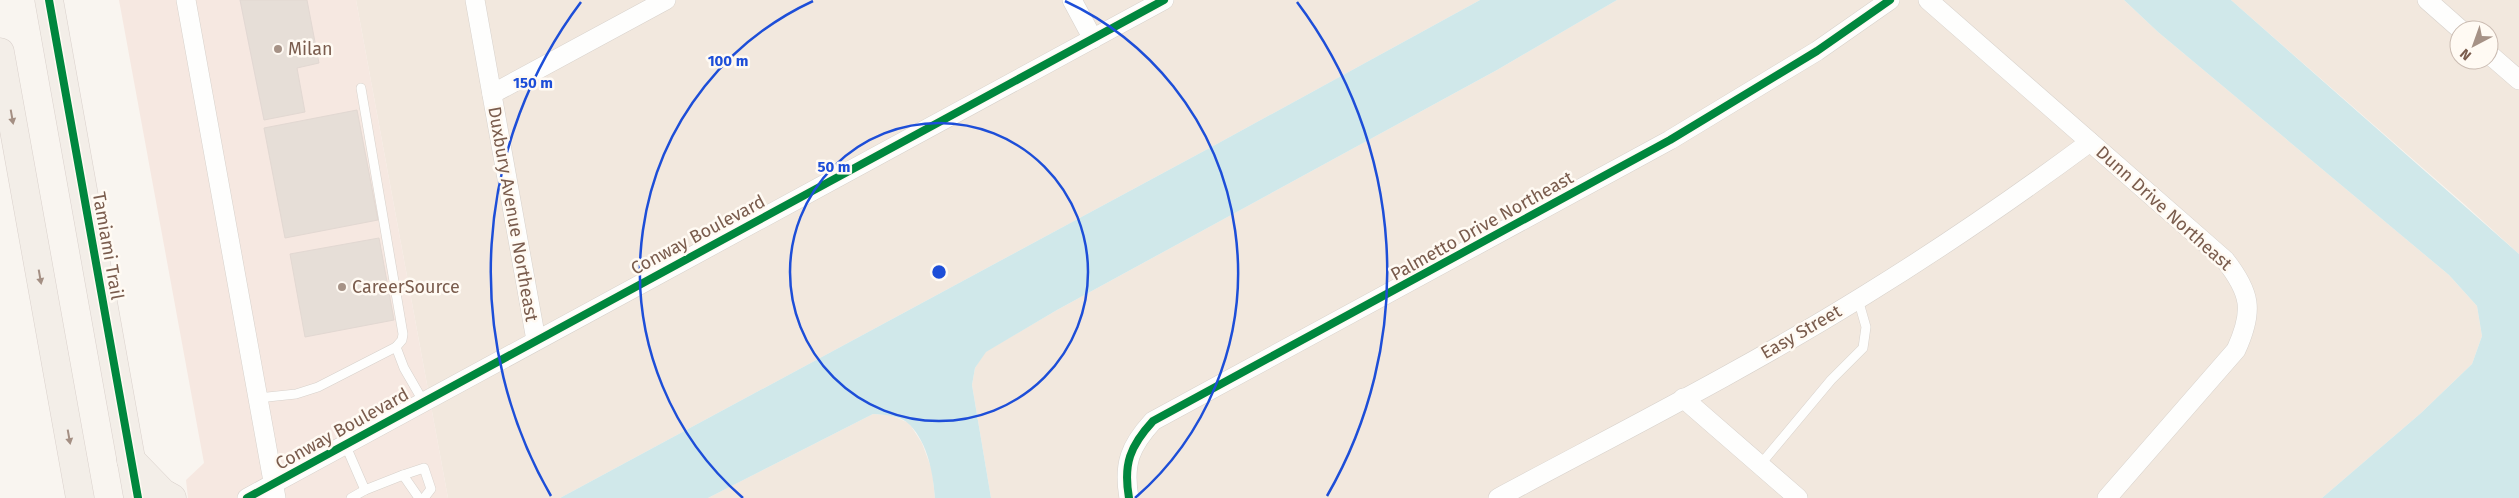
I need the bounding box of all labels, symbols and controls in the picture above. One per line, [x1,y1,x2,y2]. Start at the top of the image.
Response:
north arrow [2449,20,2499,70]
place label: Milan [288,38,333,60]
marker: Milan [272,43,284,55]
text: N [2457,45,2475,64]
text: 100 m [708,52,748,70]
text: 150 m [513,74,553,92]
street label: Duxbury Avenue Northeast [483,105,543,324]
one-way arrow [8,110,16,126]
street label: Dunn Drive Northeast [2091,141,2237,275]
text: 50 m [817,158,851,176]
street label: Palmetto Drive Northeast [1387,166,1578,285]
street label: Tamiami Trail [88,190,128,302]
street label: Conway Boulevard [627,190,769,280]
centre of rings [930,263,948,281]
one-way arrow [37,269,45,285]
place label: CareerSource [352,276,460,298]
marker: CareerSource [336,281,348,293]
street label: Easy Street [1757,300,1846,364]
street label: Conway Boulevard [272,383,412,475]
one-way arrow [66,429,74,445]

